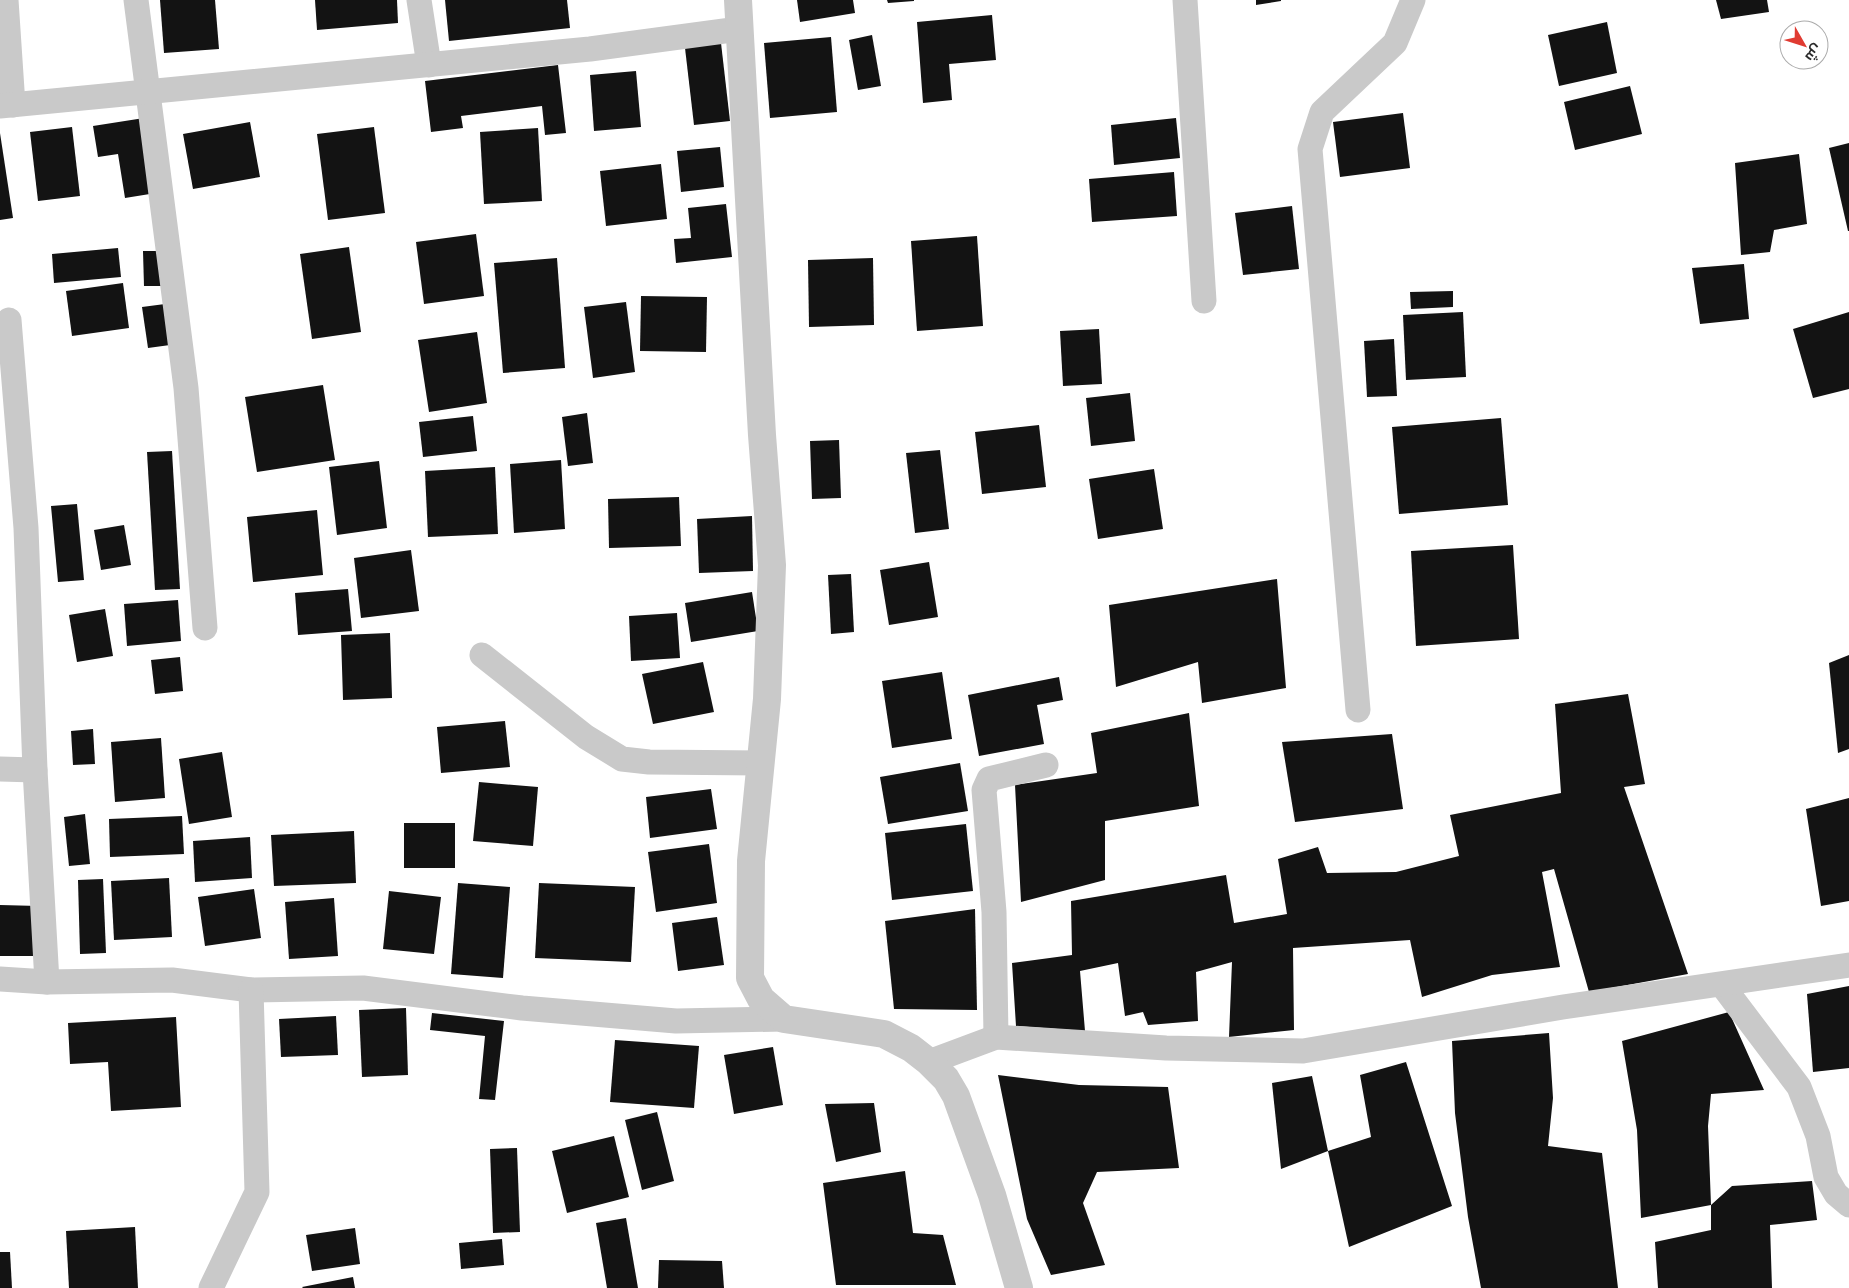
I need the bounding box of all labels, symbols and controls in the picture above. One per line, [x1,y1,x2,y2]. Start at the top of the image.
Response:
north arrow [1779,20,1829,70]
text: ش [1801,41,1827,66]

